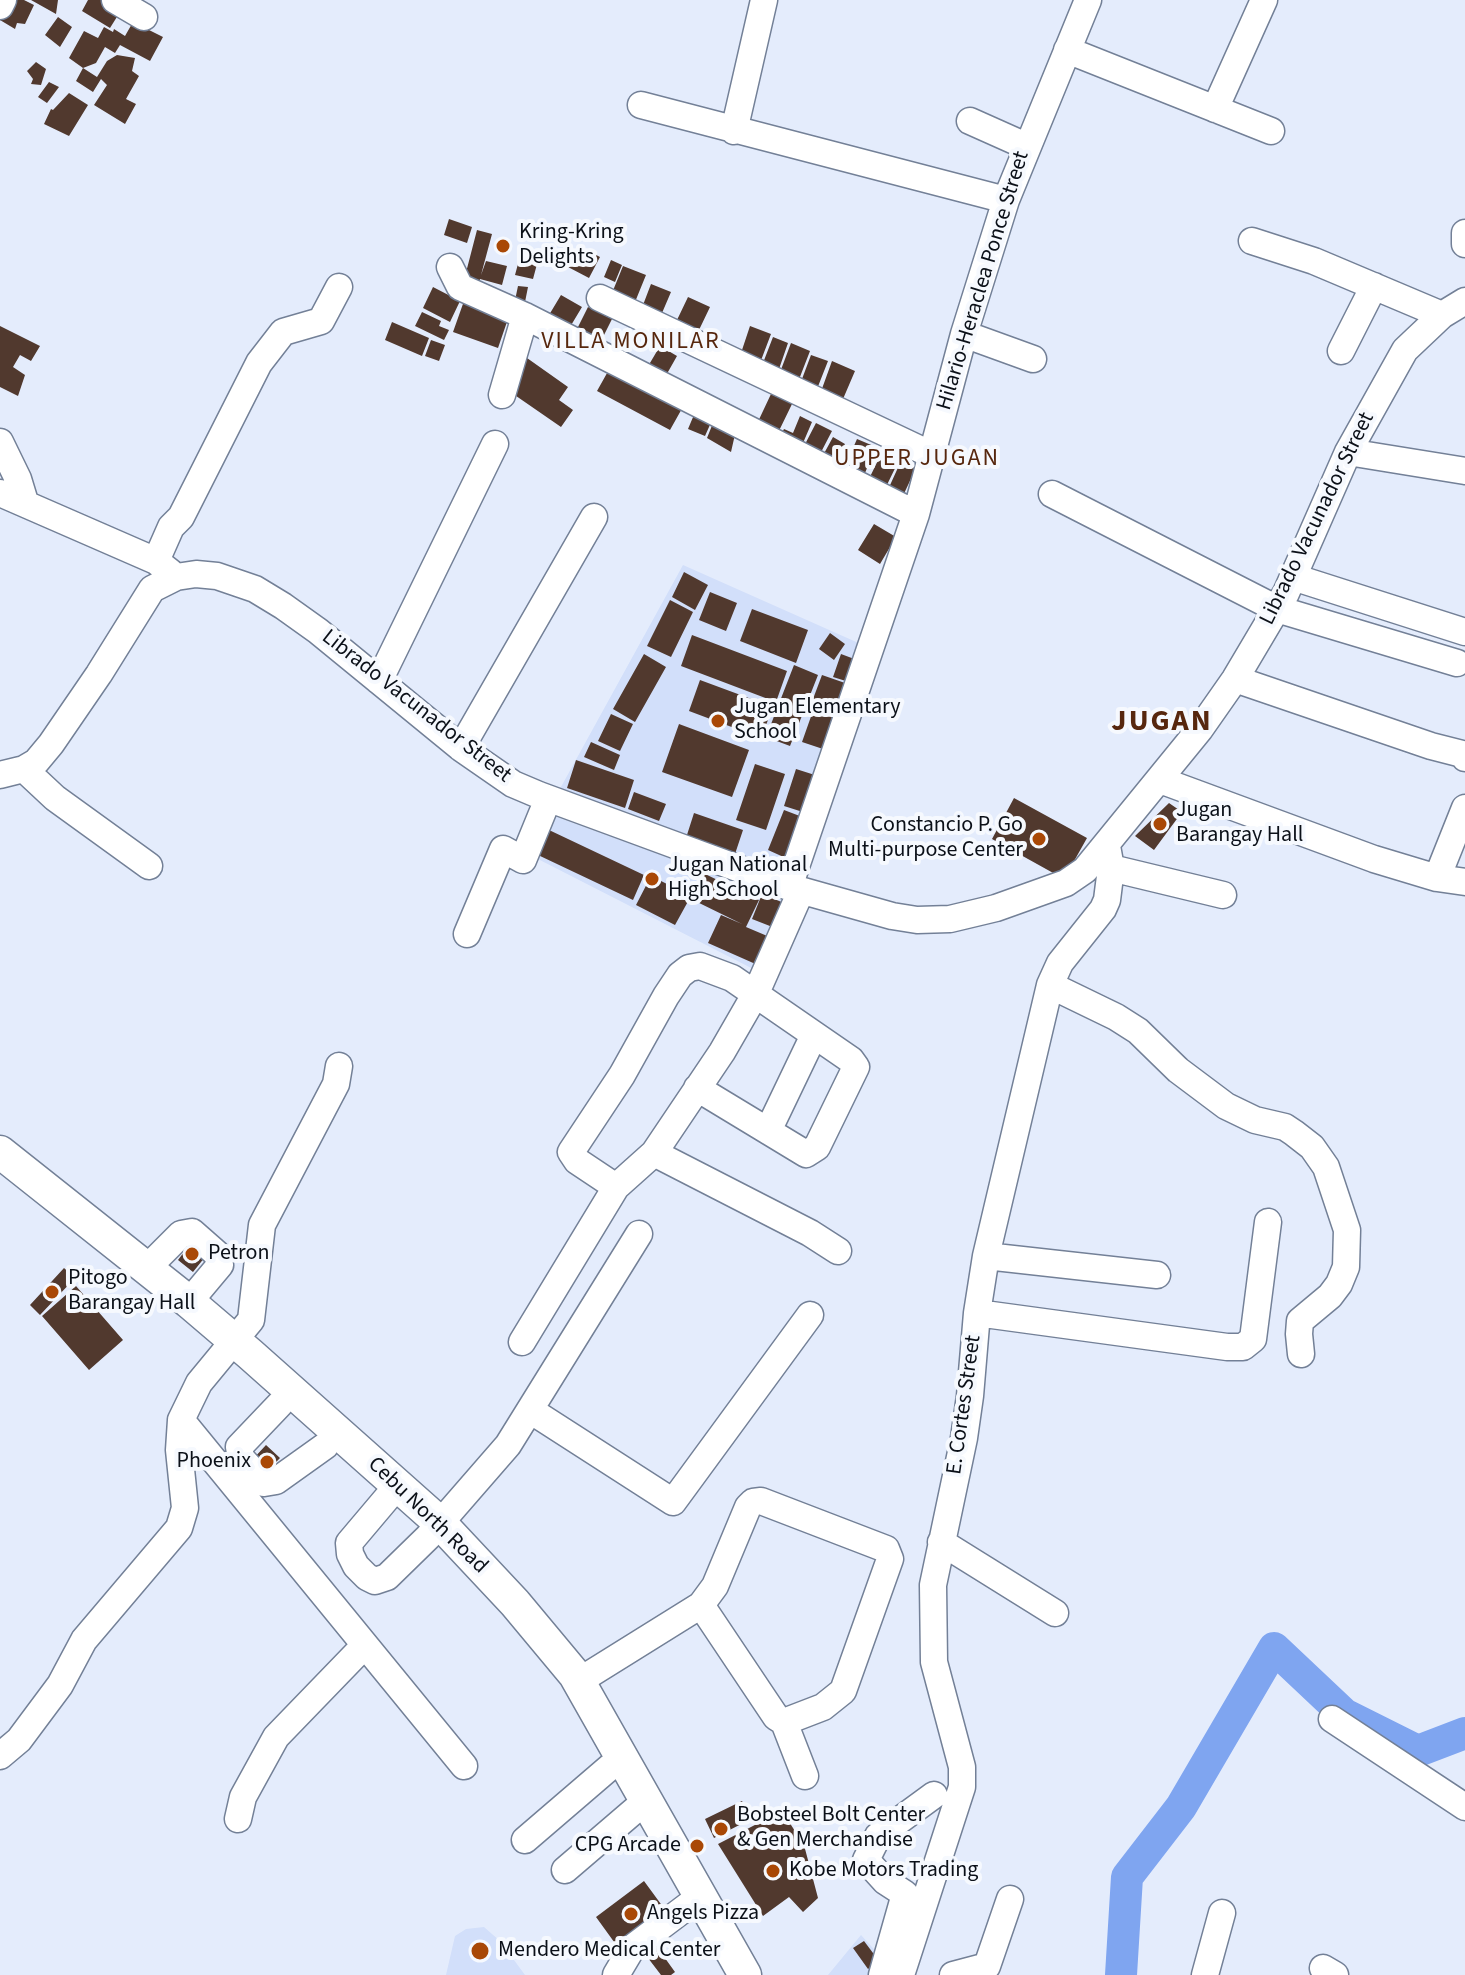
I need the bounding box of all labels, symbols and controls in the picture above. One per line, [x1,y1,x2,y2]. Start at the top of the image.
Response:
street label: Hilario-Heraclea Ponce Street [932,148,1036,414]
place label: Kring-Kring Delights [519,220,624,272]
marker: Kring-Kring Delights [494,237,512,255]
district label: VILLA MONILAR [541,329,721,357]
street label: Librado Vacunador Street [1255,408,1381,630]
district label: UPPER JUGAN [834,446,1000,474]
street label: Librado Vacunador Street [316,625,516,789]
place label: Jugan Elementary School [734,695,901,746]
district label: JUGAN [1111,705,1213,741]
marker: Jugan Elementary School [709,712,727,730]
place label: Jugan Barangay Hall [1176,798,1303,850]
place label: Constancio P. Go Multi-purpose Center [828,813,1023,864]
marker: Jugan Barangay Hall [1151,815,1169,833]
marker: Constancio P. Go Multi-purpose Center [1030,830,1048,848]
place label: Jugan National High School [668,853,807,904]
marker: Jugan National High School [643,870,661,888]
place label: Petron [208,1241,269,1267]
marker: Petron [183,1245,201,1263]
place label: Pitogo Barangay Hall [68,1266,195,1318]
marker: Pitogo Barangay Hall [43,1283,61,1301]
street label: E. Cortes Street [942,1334,988,1476]
place label: Phoenix [176,1449,251,1475]
street label: Cebu North Road [361,1452,493,1580]
marker: Phoenix [258,1453,276,1471]
place label: Bobsteel Bolt Center & Gen Merchandise [737,1803,925,1854]
marker: Bobsteel Bolt Center & Gen Merchandise [712,1820,730,1838]
place label: CPG Arcade [575,1833,681,1859]
marker: CPG Arcade [688,1837,706,1855]
place label: Kobe Motors Trading [789,1858,978,1884]
marker: Kobe Motors Trading [764,1862,782,1880]
place label: Angels Pizza [647,1901,759,1927]
marker: Angels Pizza [622,1905,640,1923]
place label: Mendero Medical Center [498,1938,720,1964]
marker: Mendero Medical Center [469,1940,491,1962]

